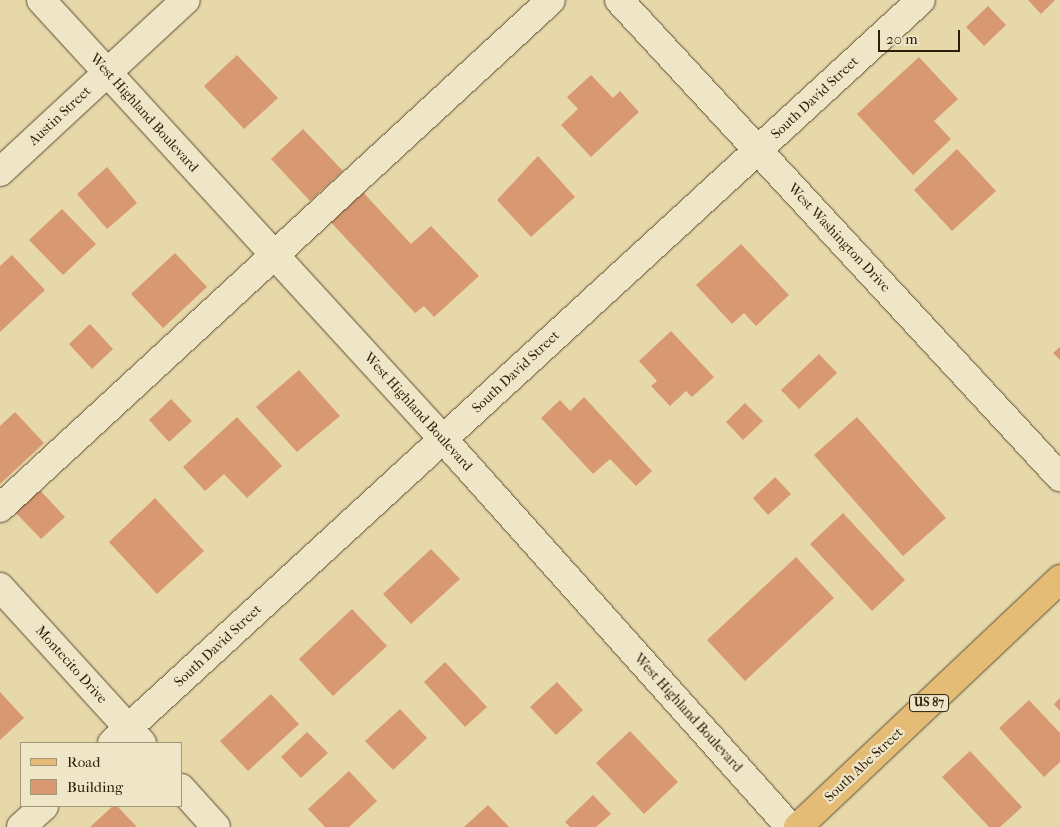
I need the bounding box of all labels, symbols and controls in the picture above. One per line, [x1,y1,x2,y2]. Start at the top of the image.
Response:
scale bar [880,20,962,52]
text: 20 m [886,30,918,48]
street label: West Highland Boulevard [86,50,202,176]
street label: South David Street [768,53,862,143]
street label: Austin Street [25,83,95,149]
street label: West Washington Drive [784,180,894,296]
street label: South David Street [469,327,563,417]
street label: West Highland Boulevard [360,349,476,475]
street label: South David Street [171,601,265,691]
street label: Montecito Drive [32,623,110,707]
street label: West Highland Boulevard [630,650,746,776]
road number: US 87 [909,694,949,712]
street label: South Abe Street [821,724,907,806]
legend [20,742,182,807]
text: Road [67,753,100,771]
text: Building [67,778,123,796]

